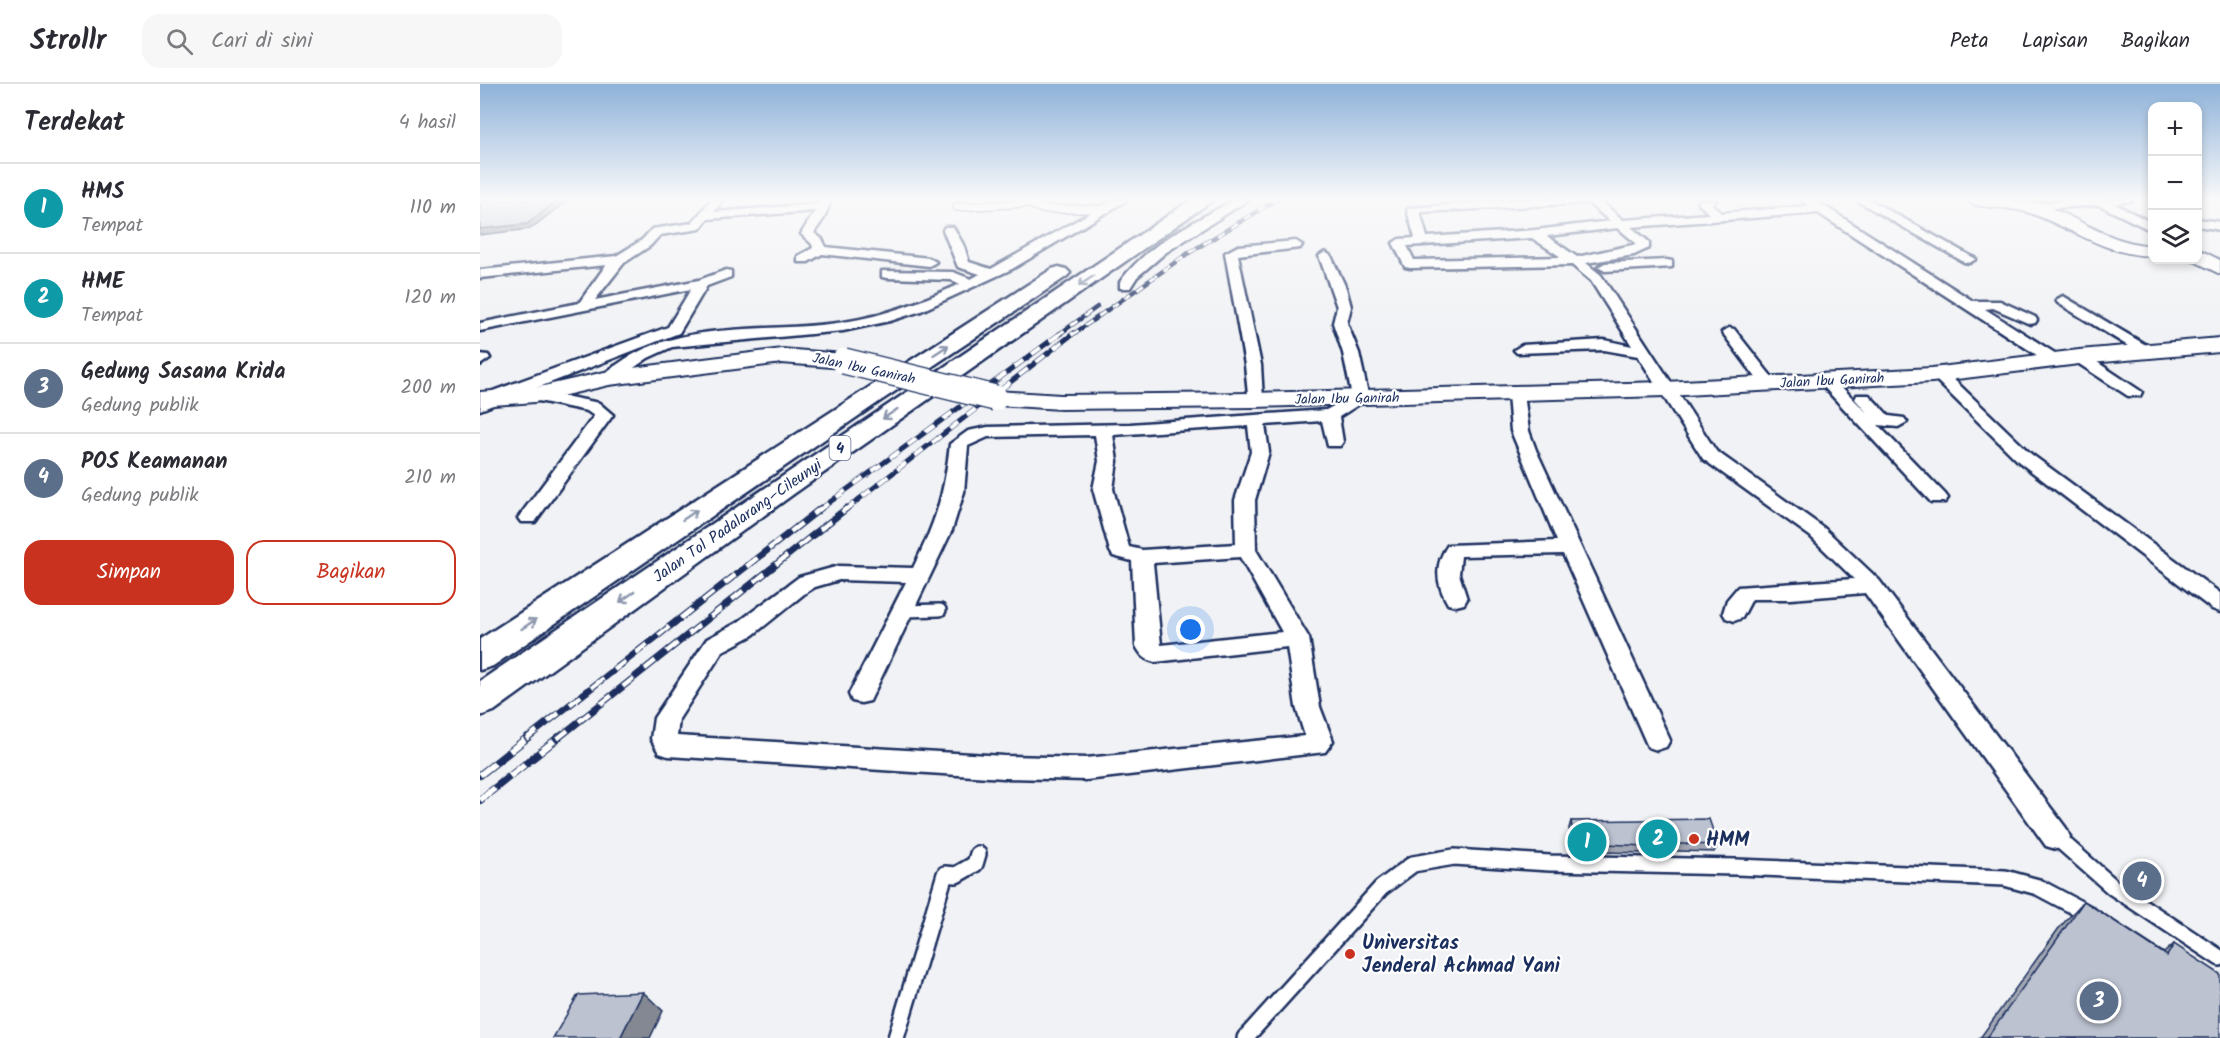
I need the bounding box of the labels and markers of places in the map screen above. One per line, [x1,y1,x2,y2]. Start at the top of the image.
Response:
pin: 2 [1638,816,1678,861]
pin: 1 [1568,820,1606,864]
place label: HMM [1706,825,1750,857]
marker: HMM [1687,832,1701,846]
pin: 4 [2122,858,2162,904]
place label: Universitas Jenderal Achmad Yani [1362,928,1561,983]
marker: Universitas Jenderal Achmad Yani [1343,947,1357,961]
pin: 3 [2080,978,2118,1024]

